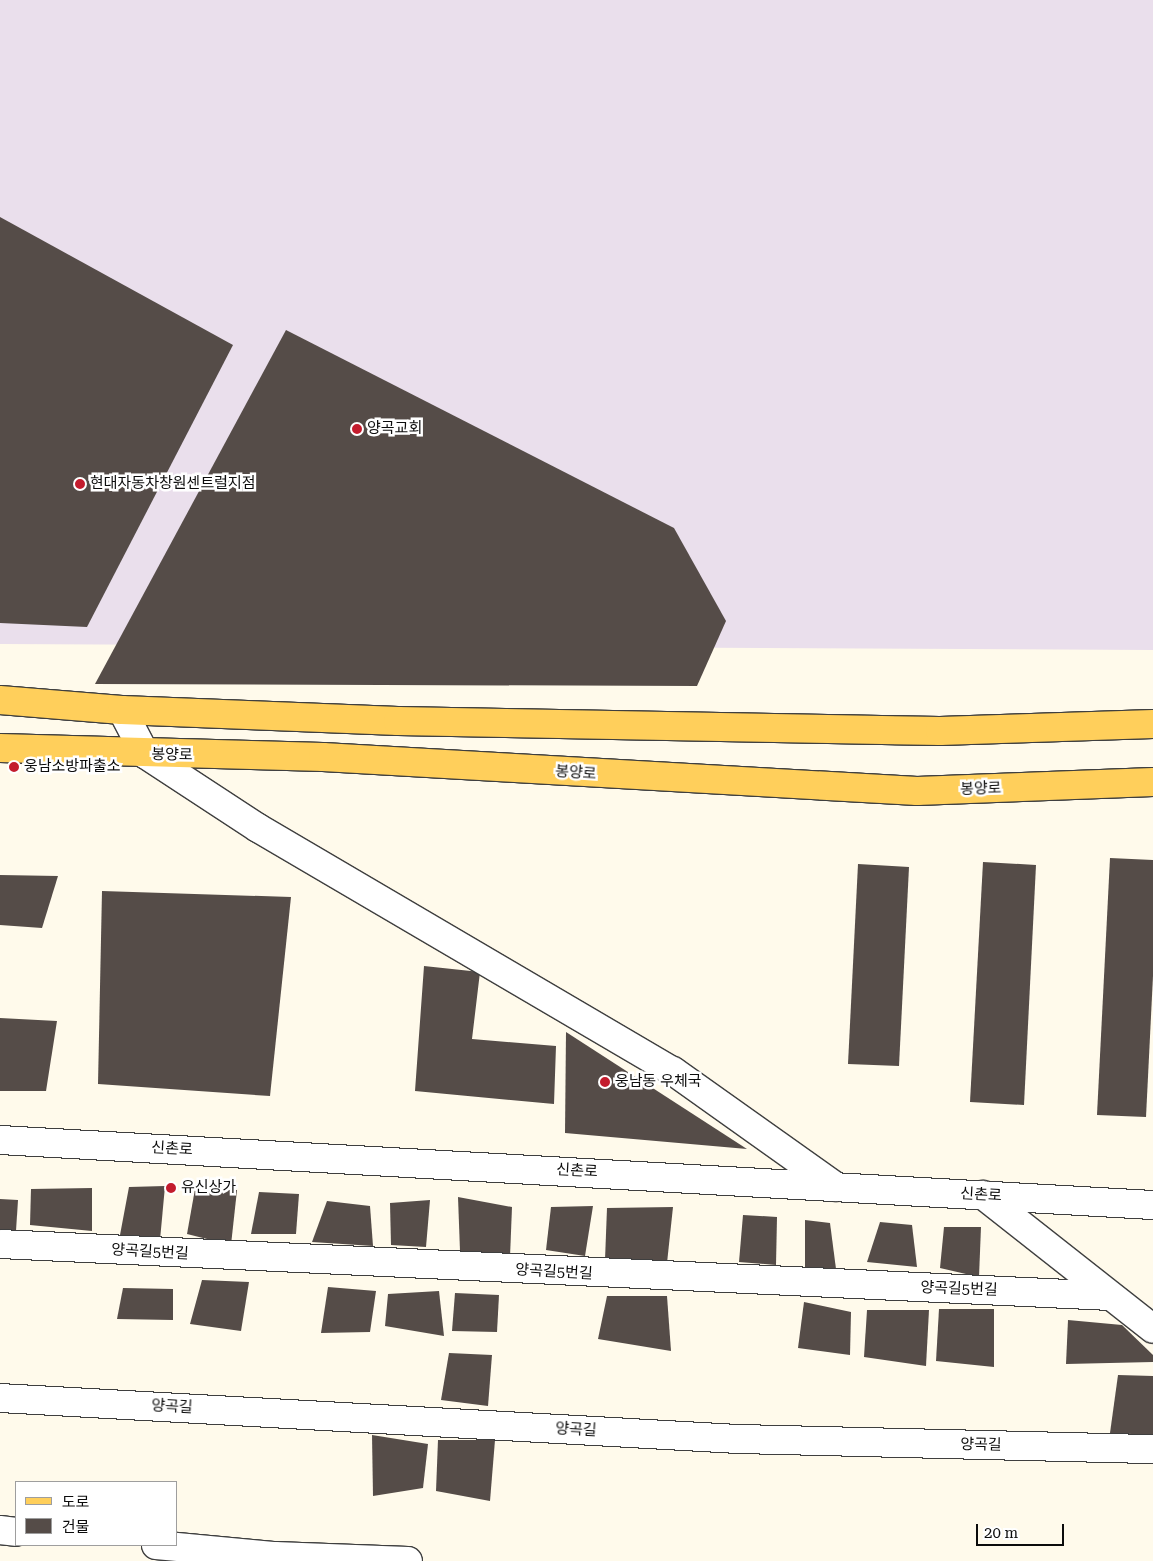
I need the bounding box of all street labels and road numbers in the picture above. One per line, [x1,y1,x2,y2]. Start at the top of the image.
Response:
street label: 봉양로 [151,746,193,764]
street label: 봉양로 [555,763,597,783]
street label: 봉양로 [960,779,1002,799]
street label: 신촌로 [151,1139,193,1159]
street label: 신촌로 [556,1161,598,1181]
street label: 신촌로 [960,1185,1002,1205]
street label: 양곡길5번길 [111,1241,189,1263]
street label: 양곡길5번길 [515,1261,593,1283]
street label: 양곡길5번길 [920,1279,998,1299]
street label: 양곡길 [151,1397,193,1417]
street label: 양곡길 [555,1420,597,1440]
street label: 양곡길 [960,1436,1002,1454]

